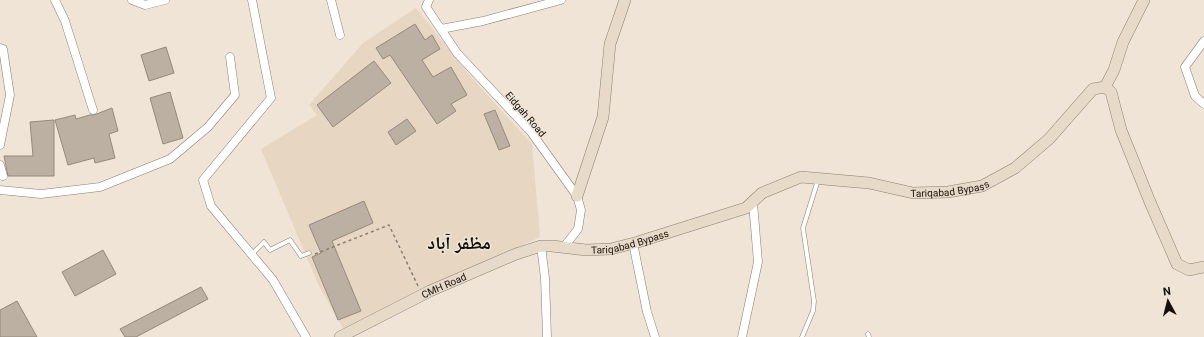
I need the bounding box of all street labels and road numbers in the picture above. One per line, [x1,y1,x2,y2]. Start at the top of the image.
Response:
street label: Eidgah Road [503,90,548,139]
street label: Tariqabad Bypass [910,178,991,199]
street label: Tariqabad Bypass [591,228,670,256]
street label: CMH Road [420,271,468,300]

